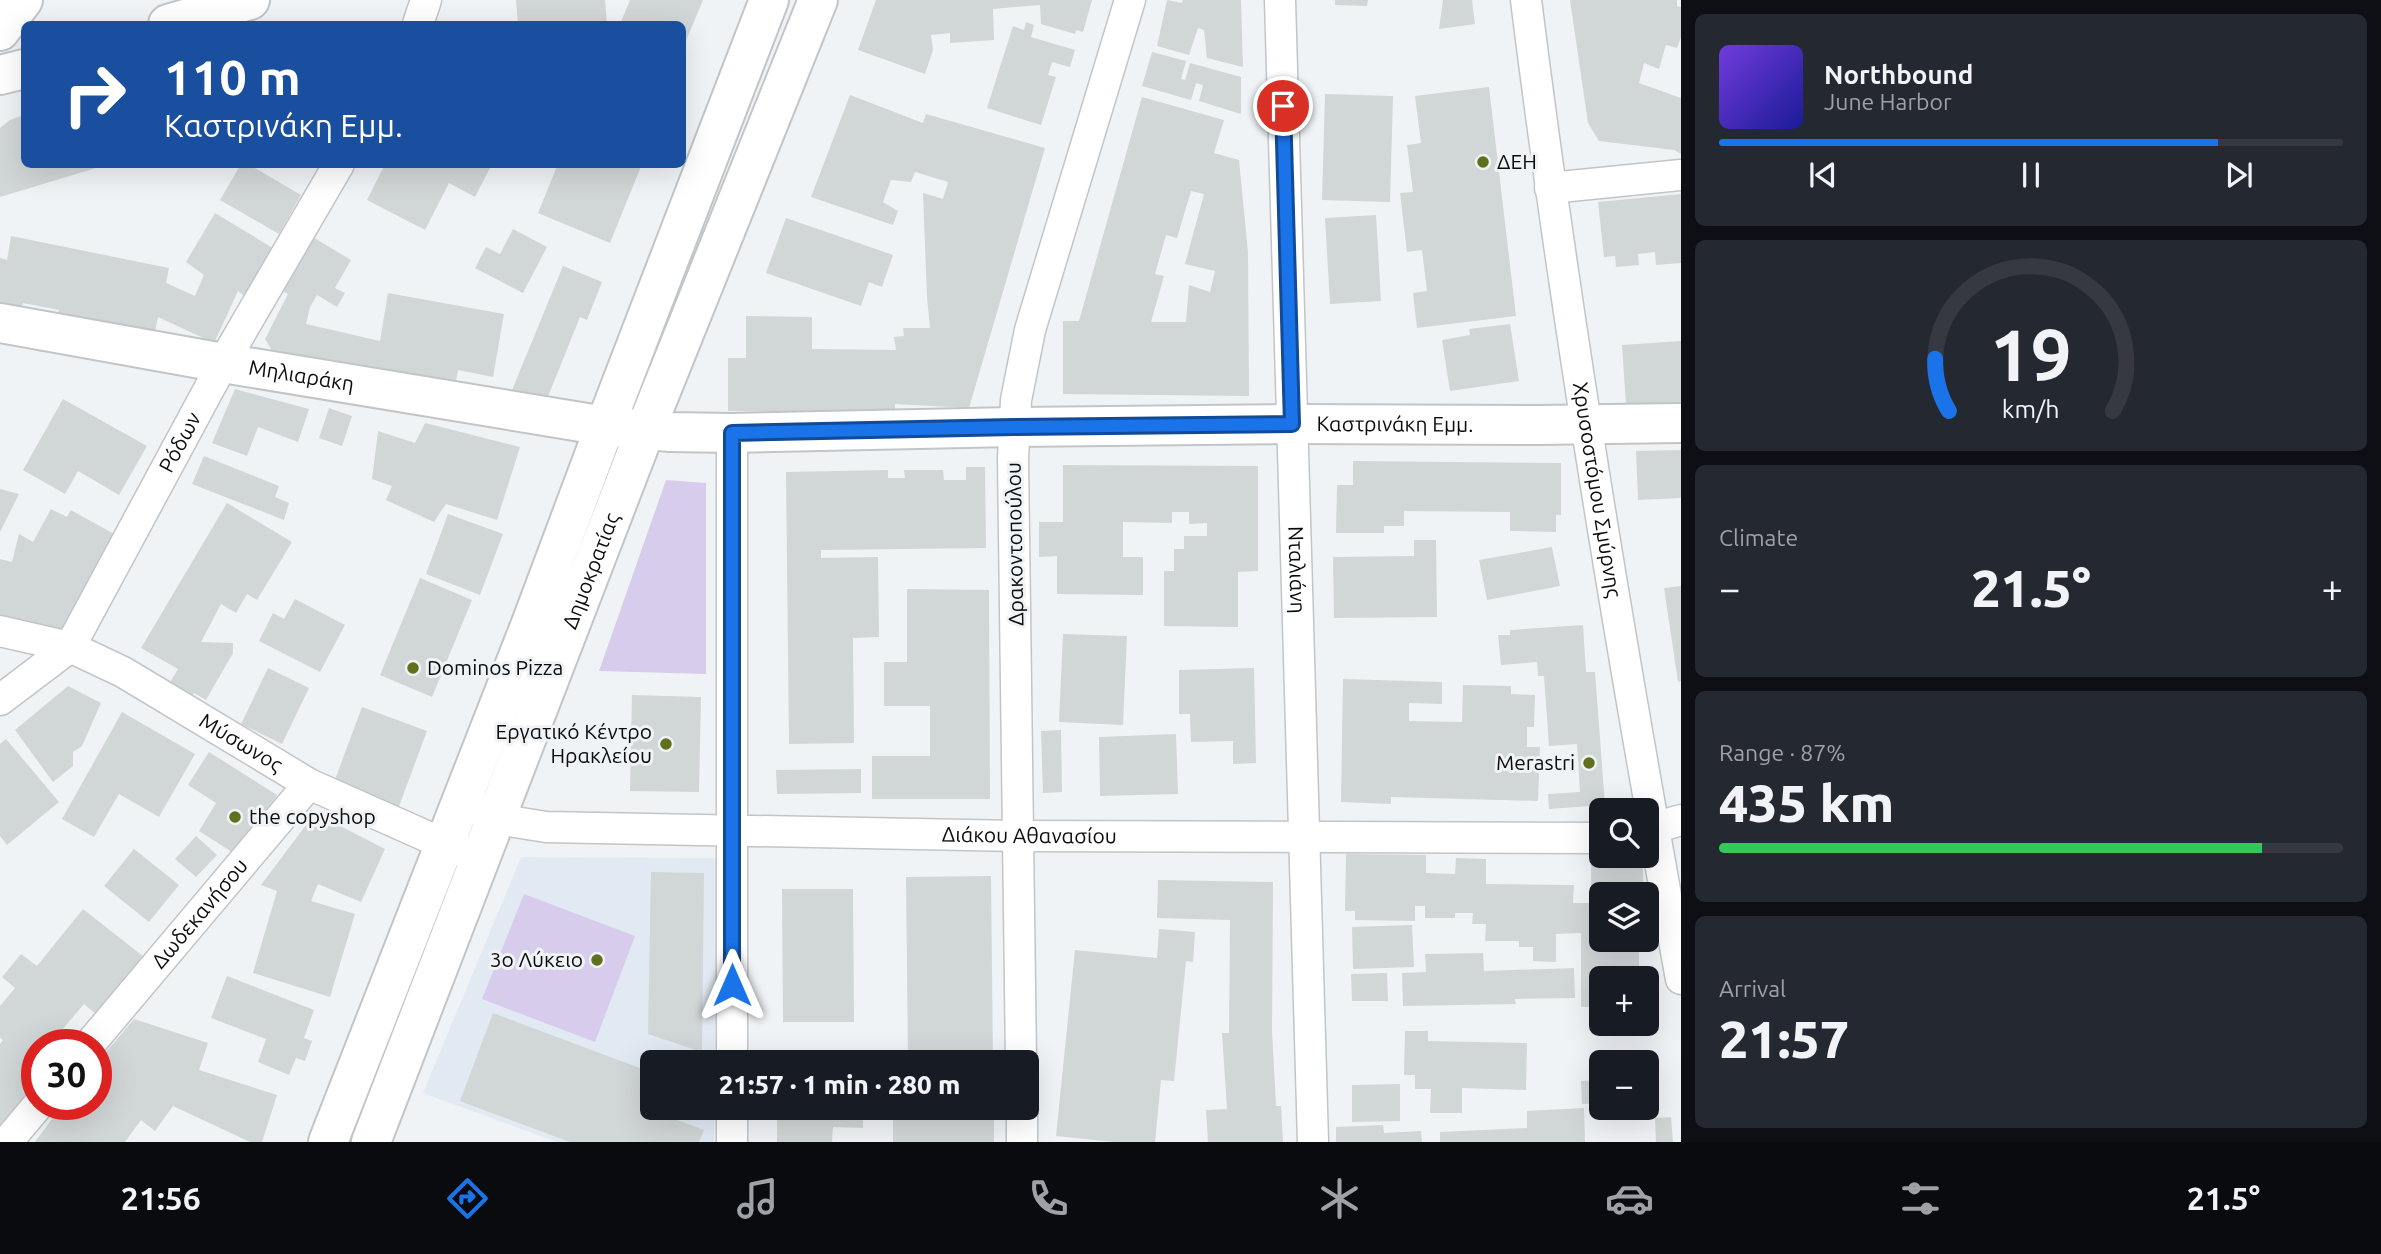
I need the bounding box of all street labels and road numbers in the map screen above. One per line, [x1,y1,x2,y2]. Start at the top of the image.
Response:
street label: Μηλιαράκη [247,354,356,395]
street label: Χρυσοστόμου Σμύρνης [1569,380,1627,600]
street label: Ρόδων [153,408,205,476]
street label: Καστρινάκη Εμμ. [1316,411,1473,436]
street label: Δρακοντοπούλου [1001,462,1027,626]
street label: Δημοκρατίας [557,509,623,632]
street label: Νταλιάνη [1284,526,1311,614]
street label: Μύσωνος [196,708,288,777]
street label: Διάκου Αθανασίου [942,822,1117,847]
street label: Δωδεκανήσου [146,853,252,973]

